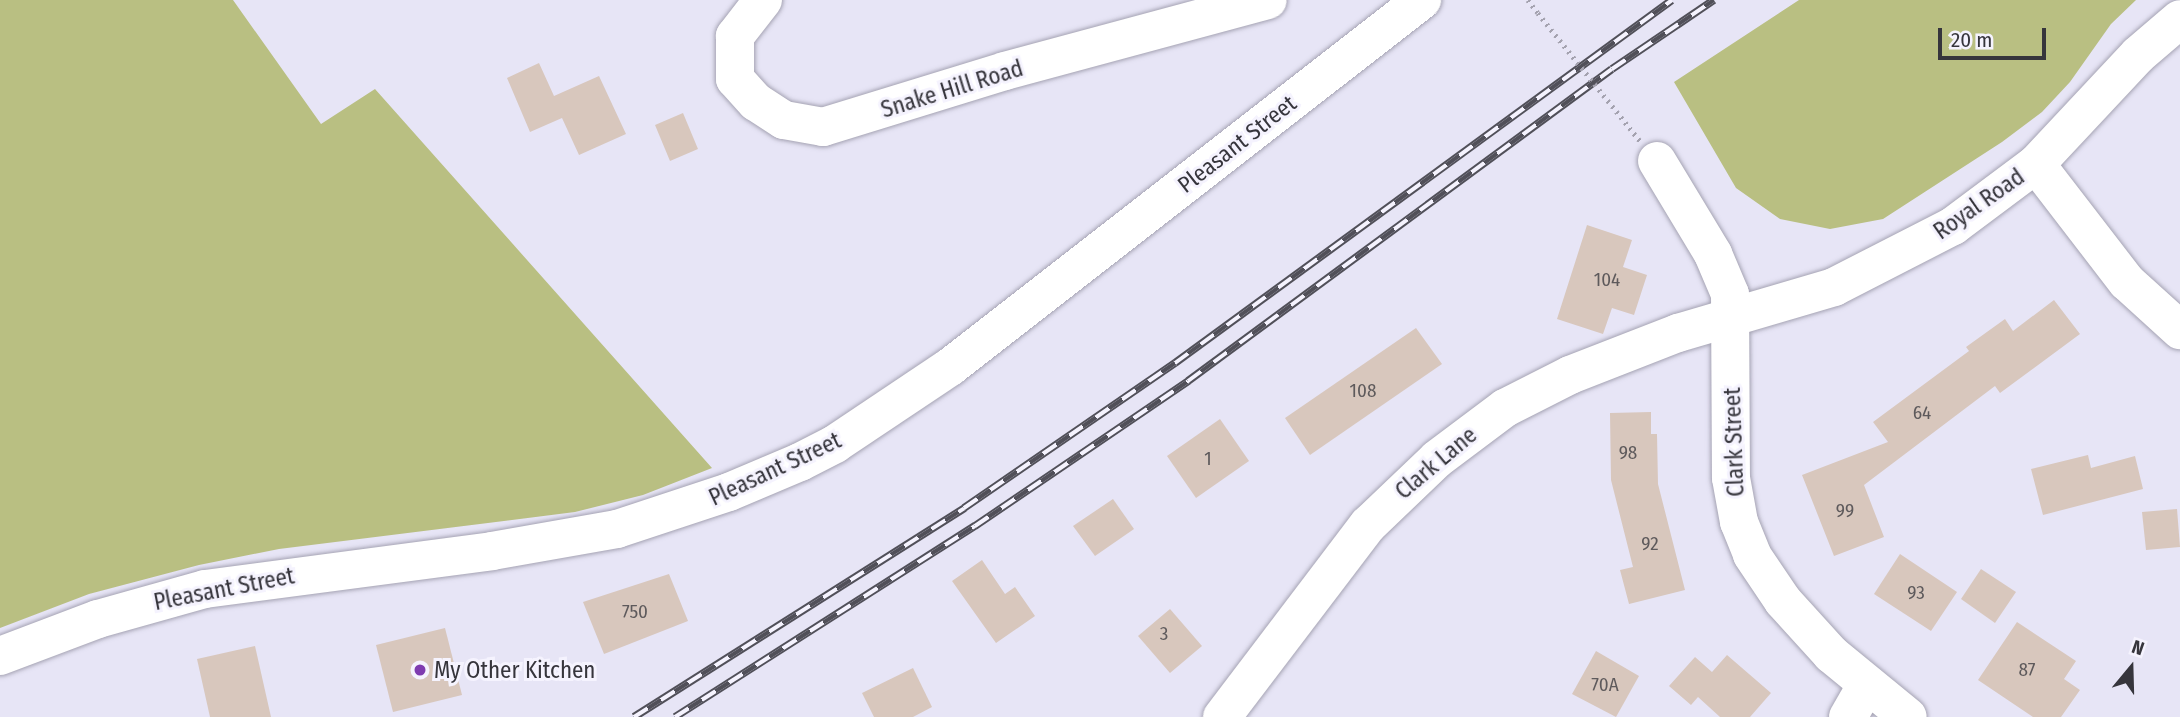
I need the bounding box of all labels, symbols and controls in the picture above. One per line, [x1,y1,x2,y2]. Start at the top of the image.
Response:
scale bar [1942,14,2050,58]
text: 20 m [1951,27,1992,53]
street label: Snake Hill Road [878,54,1026,124]
street label: Pleasant Street [1172,89,1302,199]
street label: Royal Road [1928,163,2030,245]
house number: 104 [1594,269,1620,291]
house number: 108 [1350,380,1376,402]
street label: Clark Street [1718,387,1750,497]
house number: 64 [1913,402,1931,424]
street label: Clark Lane [1390,421,1482,505]
street label: Pleasant Street [705,426,845,512]
house number: 98 [1619,442,1637,464]
house number: 1 [1204,448,1212,470]
house number: 99 [1836,500,1854,522]
house number: 92 [1641,533,1659,555]
street label: Pleasant Street [151,562,297,616]
house number: 93 [1907,582,1925,604]
house number: 750 [622,601,648,623]
house number: 3 [1160,623,1168,645]
north arrow [2096,633,2166,703]
text: N [2129,635,2147,660]
place label: My Other Kitchen [434,656,595,684]
house number: 87 [2019,659,2035,681]
marker: My Other Kitchen [412,662,428,678]
house number: 70A [1591,674,1619,696]

